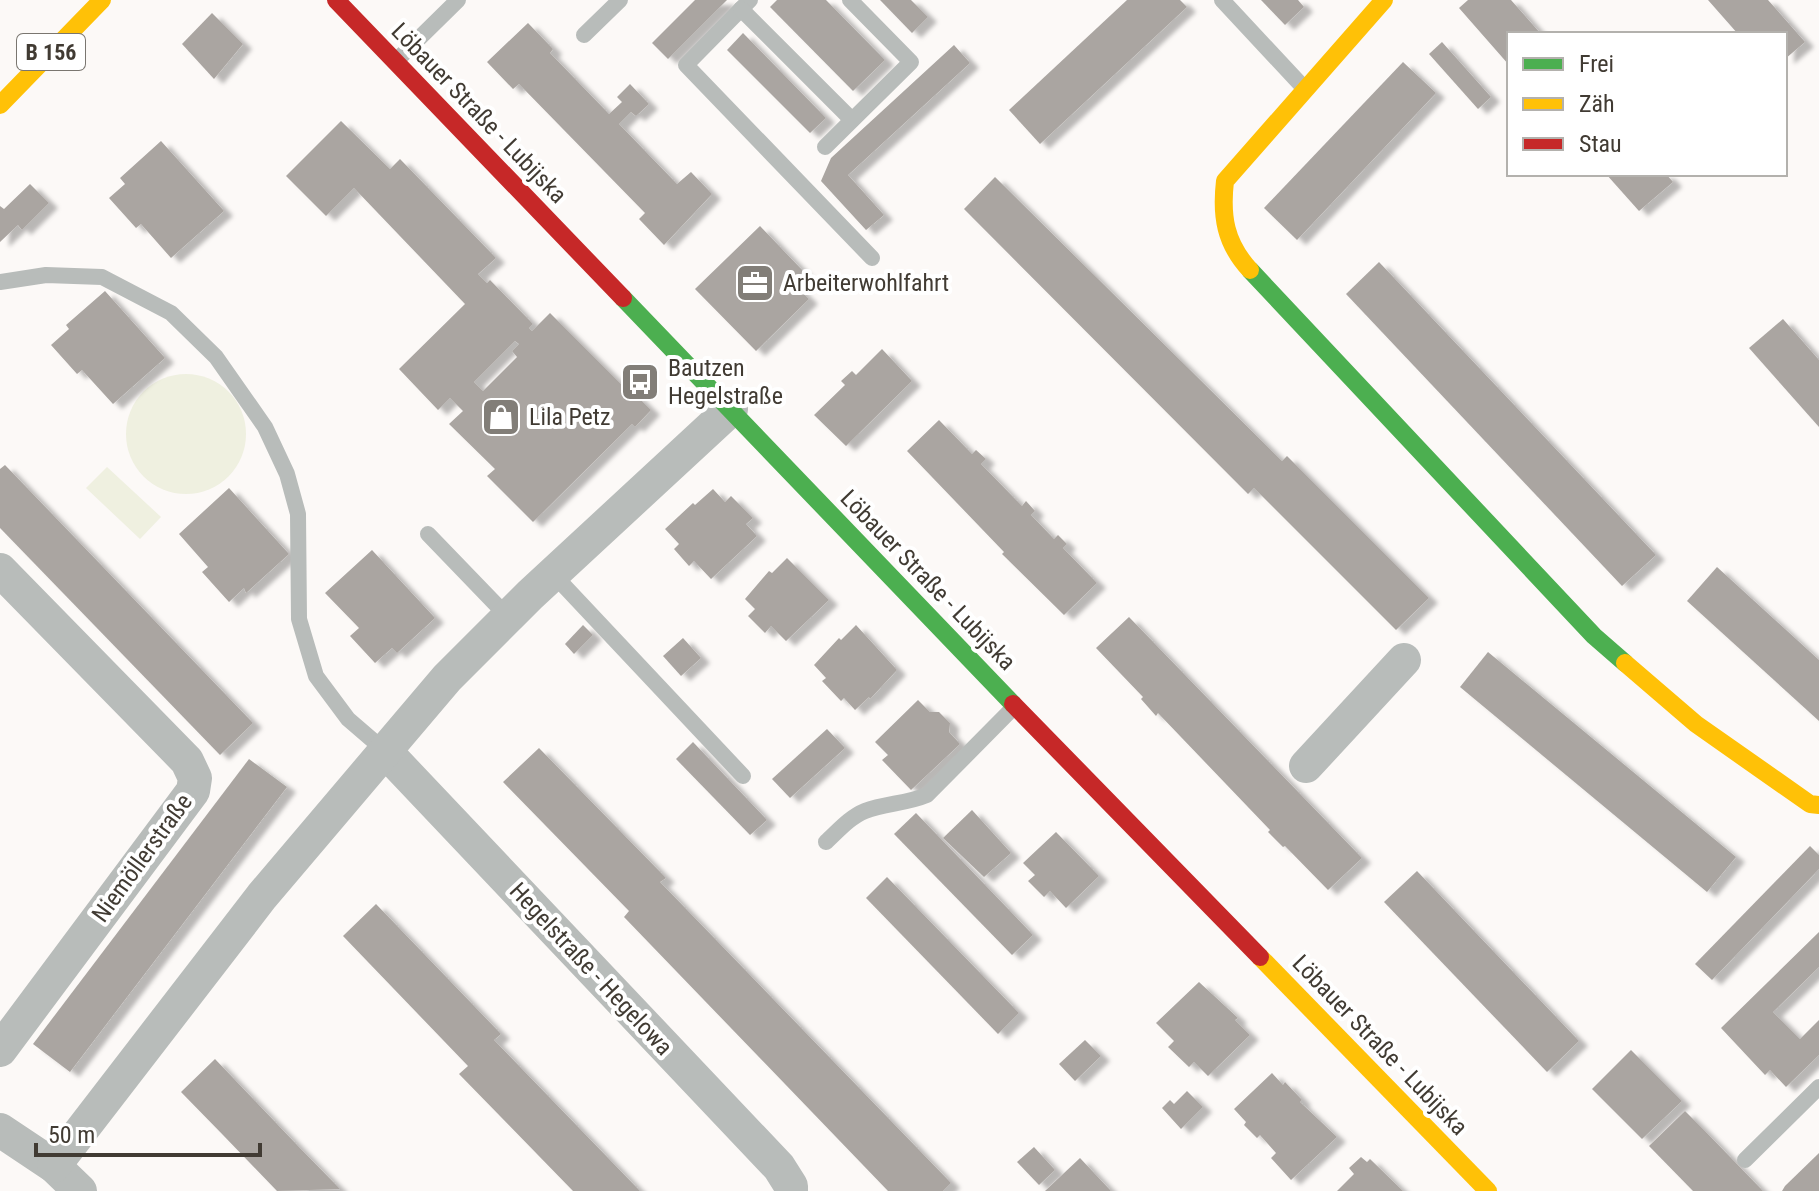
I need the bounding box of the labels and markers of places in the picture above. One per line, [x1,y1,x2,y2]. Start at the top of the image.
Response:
office icon: Arbeiterwohlfahrt [734,262,776,304]
place label: Arbeiterwohlfahrt [783,269,949,297]
place label: Bautzen Hegelstraße [668,354,783,410]
bus stop icon: Bautzen Hegelstraße [619,361,661,403]
shop icon: Lila Petz [480,396,522,438]
place label: Lila Petz [529,403,610,431]

